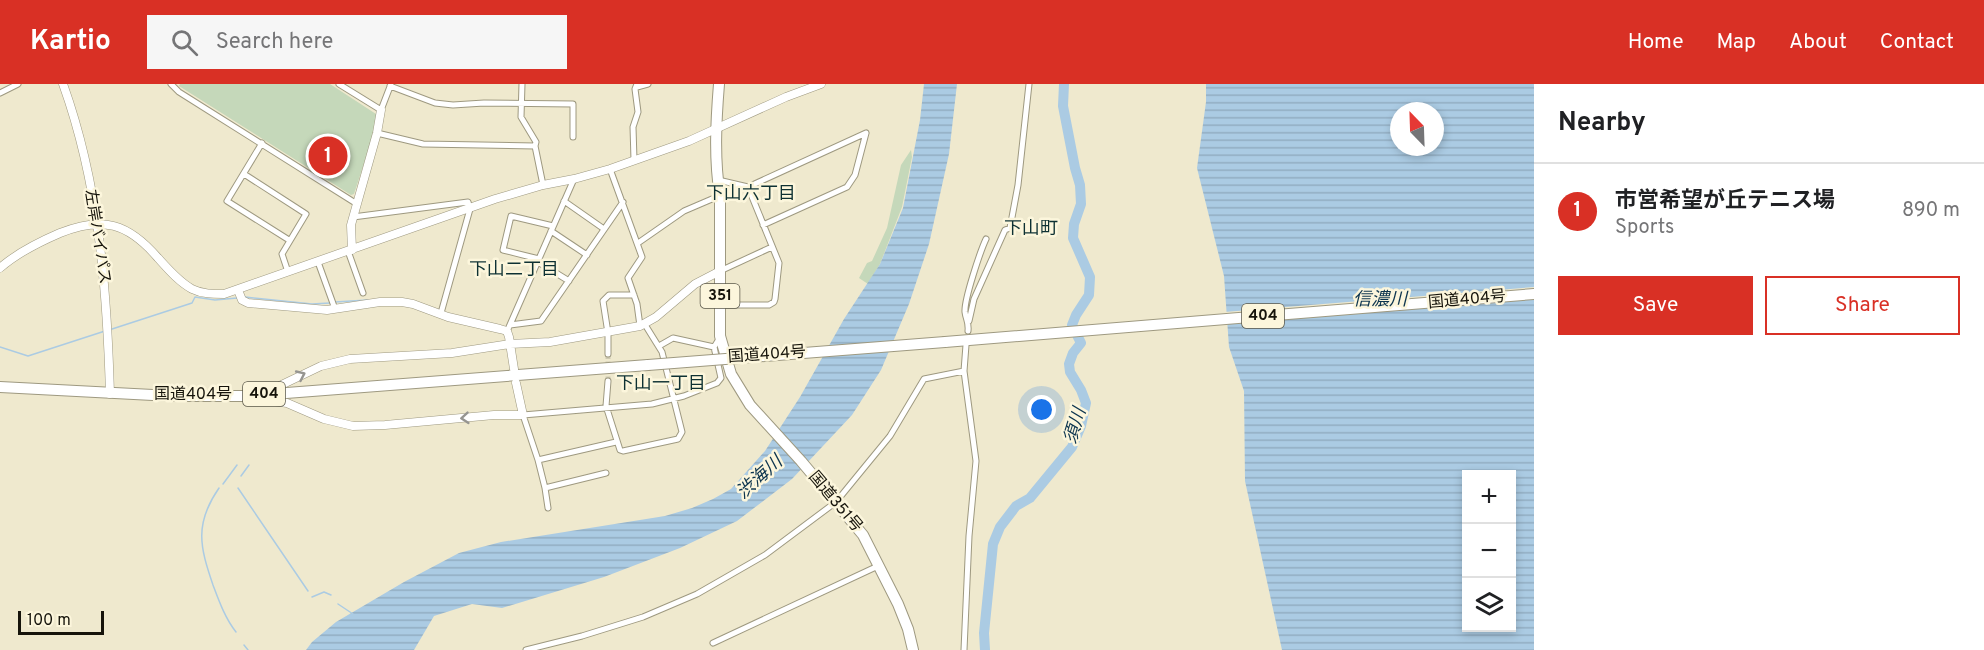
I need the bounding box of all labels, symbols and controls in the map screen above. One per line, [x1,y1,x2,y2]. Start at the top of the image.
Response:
search box [147,15,567,69]
text: Kartio [30,24,111,60]
icon: search [168,26,201,59]
text: Search here [216,29,333,56]
text: Home [1628,29,1684,56]
text: Map [1717,29,1756,56]
text: About [1789,29,1847,56]
text: Contact [1880,29,1954,56]
north arrow [1390,102,1444,156]
text: Nearby [1558,107,1646,140]
pin: 1 [308,134,348,178]
district label: 下山六丁目 [706,183,796,206]
street label: 左岸バイパス [80,188,114,286]
text: 市営希望が丘テニス場 [1615,188,1835,215]
text: 1 [1574,198,1582,224]
text: 890 m [1902,198,1960,224]
text: Sports [1615,215,1675,241]
district label: 下山町 [1004,218,1058,241]
district label: 下山二丁目 [469,259,559,282]
button: Save [1558,276,1753,335]
button: Share [1765,276,1960,335]
road number: 351 [700,284,740,308]
street label: 国道404号 [1427,287,1507,313]
water label: 信濃川 [1353,289,1409,312]
road number: 404 [1242,304,1284,328]
street label: 国道404号 [727,342,807,368]
one-way arrow [295,370,306,382]
district label: 下山一丁目 [616,373,706,396]
road number: 404 [243,382,285,406]
street label: 国道404号 [154,385,232,405]
your location [1027,395,1056,424]
water label: 須川 [1060,404,1093,447]
one-way arrow [460,411,469,424]
water label: 渋海川 [732,450,789,505]
street label: 国道351号 [804,467,866,537]
map controls [1462,470,1516,632]
button: + [1462,470,1516,524]
button: − [1462,524,1516,578]
button: layers [1462,578,1516,632]
scale bar [18,608,104,636]
text: 100 m [27,611,71,631]

